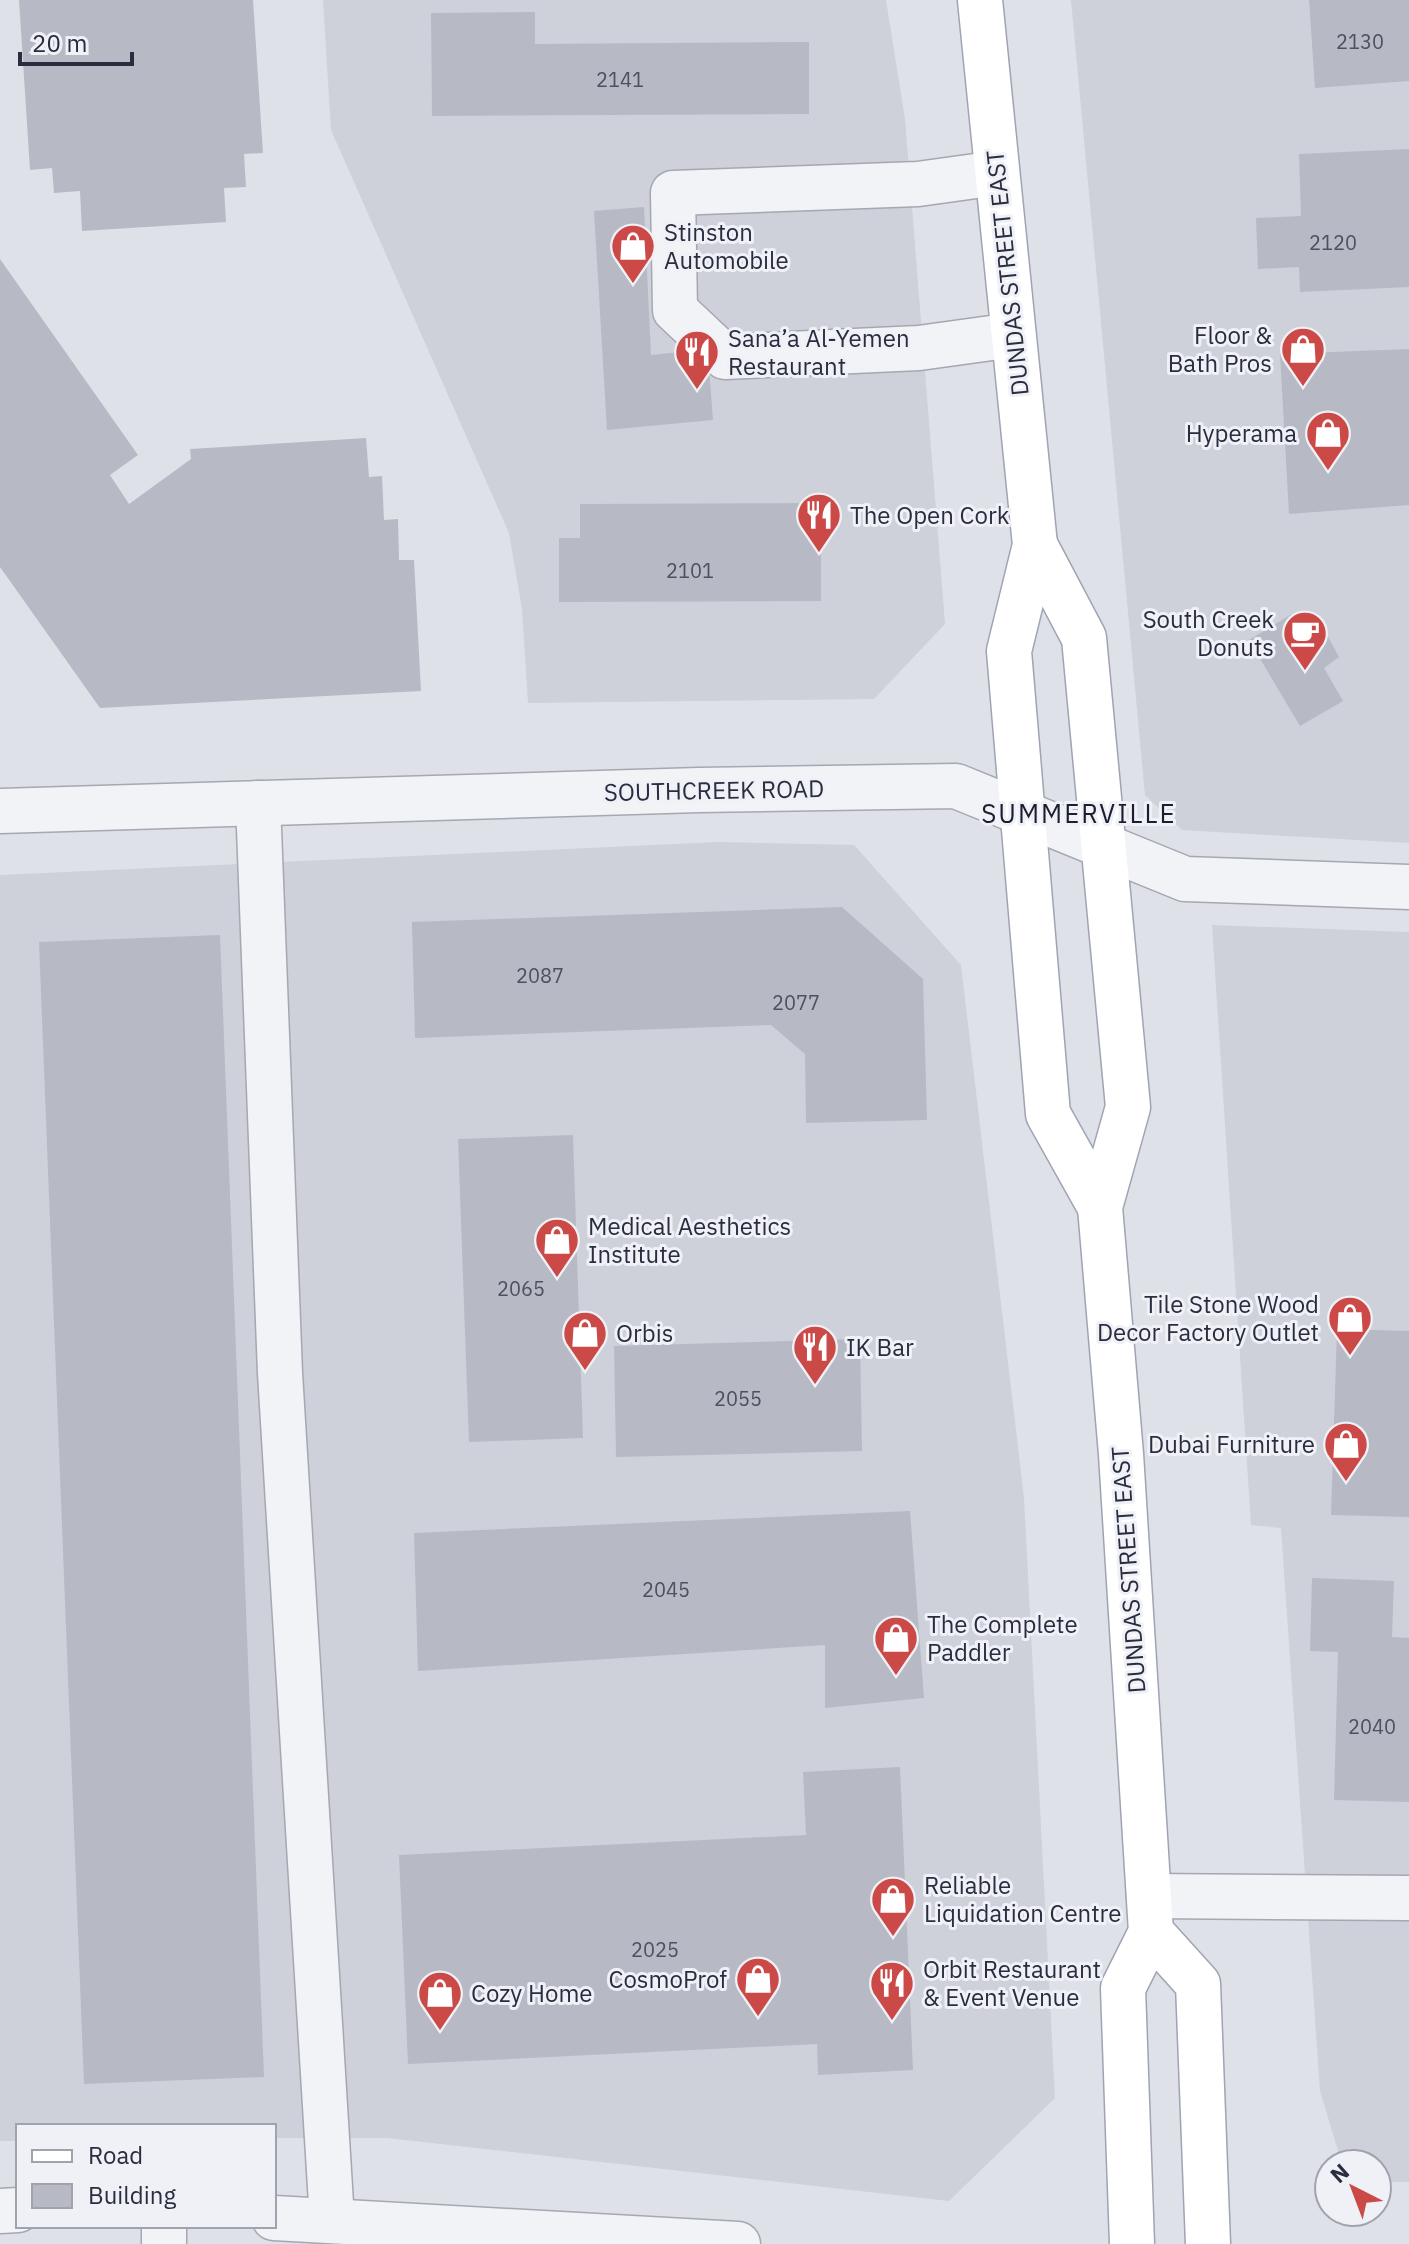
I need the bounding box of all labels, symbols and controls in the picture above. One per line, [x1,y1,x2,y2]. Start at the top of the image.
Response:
scale bar [20,16,132,66]
text: 20 m [32,27,87,59]
house number: 2130 [1336,28,1384,55]
house number: 2141 [596,66,644,93]
street label: DUNDAS STREET EAST [978,148,1036,397]
place label: Stinston Automobile [664,216,789,276]
shop icon: Stinston Automobile [609,222,657,285]
house number: 2120 [1309,229,1357,256]
place label: Floor & Bath Pros [1168,319,1272,379]
place label: Sana’a Al-Yemen Restaurant [728,322,910,382]
shop icon: Floor & Bath Pros [1279,325,1327,388]
restaurant icon: Sana’a Al-Yemen Restaurant [673,328,721,391]
shop icon: Hyperama [1304,409,1352,472]
place label: Hyperama [1186,417,1297,449]
restaurant icon: The Open Cork [795,491,843,554]
place label: The Open Cork [850,499,1010,531]
house number: 2101 [666,557,714,584]
place label: South Creek Donuts [1143,603,1274,663]
cafe icon: South Creek Donuts [1281,609,1329,672]
street label: SOUTHCREEK ROAD [604,772,824,808]
district label: SUMMERVILLE [981,796,1177,830]
house number: 2087 [516,962,564,989]
house number: 2077 [772,989,820,1016]
place label: Medical Aesthetics Institute [588,1210,791,1270]
shop icon: Medical Aesthetics Institute [533,1216,581,1279]
house number: 2065 [497,1275,545,1302]
place label: Tile Stone Wood Decor Factory Outlet [1097,1288,1319,1348]
shop icon: Tile Stone Wood Decor Factory Outlet [1326,1294,1374,1357]
shop icon: Orbis [561,1309,609,1372]
place label: Orbis [616,1317,673,1349]
restaurant icon: IK Bar [791,1323,839,1386]
place label: IK Bar [846,1331,914,1363]
house number: 2055 [714,1385,762,1412]
shop icon: Dubai Furniture [1322,1420,1370,1483]
place label: Dubai Furniture [1148,1428,1315,1460]
street label: DUNDAS STREET EAST [1103,1445,1153,1694]
house number: 2045 [642,1576,690,1603]
place label: The Complete Paddler [927,1608,1078,1668]
shop icon: The Complete Paddler [872,1614,920,1677]
house number: 2040 [1348,1713,1396,1740]
place label: Reliable Liquidation Centre [924,1869,1121,1929]
shop icon: Reliable Liquidation Centre [869,1875,917,1938]
house number: 2025 [631,1936,679,1963]
place label: Orbit Restaurant & Event Venue [923,1953,1101,2013]
shop icon: CosmoProf [734,1955,782,2018]
restaurant icon: Orbit Restaurant & Event Venue [868,1959,916,2022]
place label: CosmoProf [609,1963,727,1995]
shop icon: Cozy Home [416,1969,464,2032]
place label: Cozy Home [471,1977,593,2009]
legend [16,2124,276,2228]
text: Road [88,2139,143,2171]
north arrow [1313,2148,1393,2228]
text: N [1324,2157,1355,2189]
text: Building [88,2179,176,2211]

